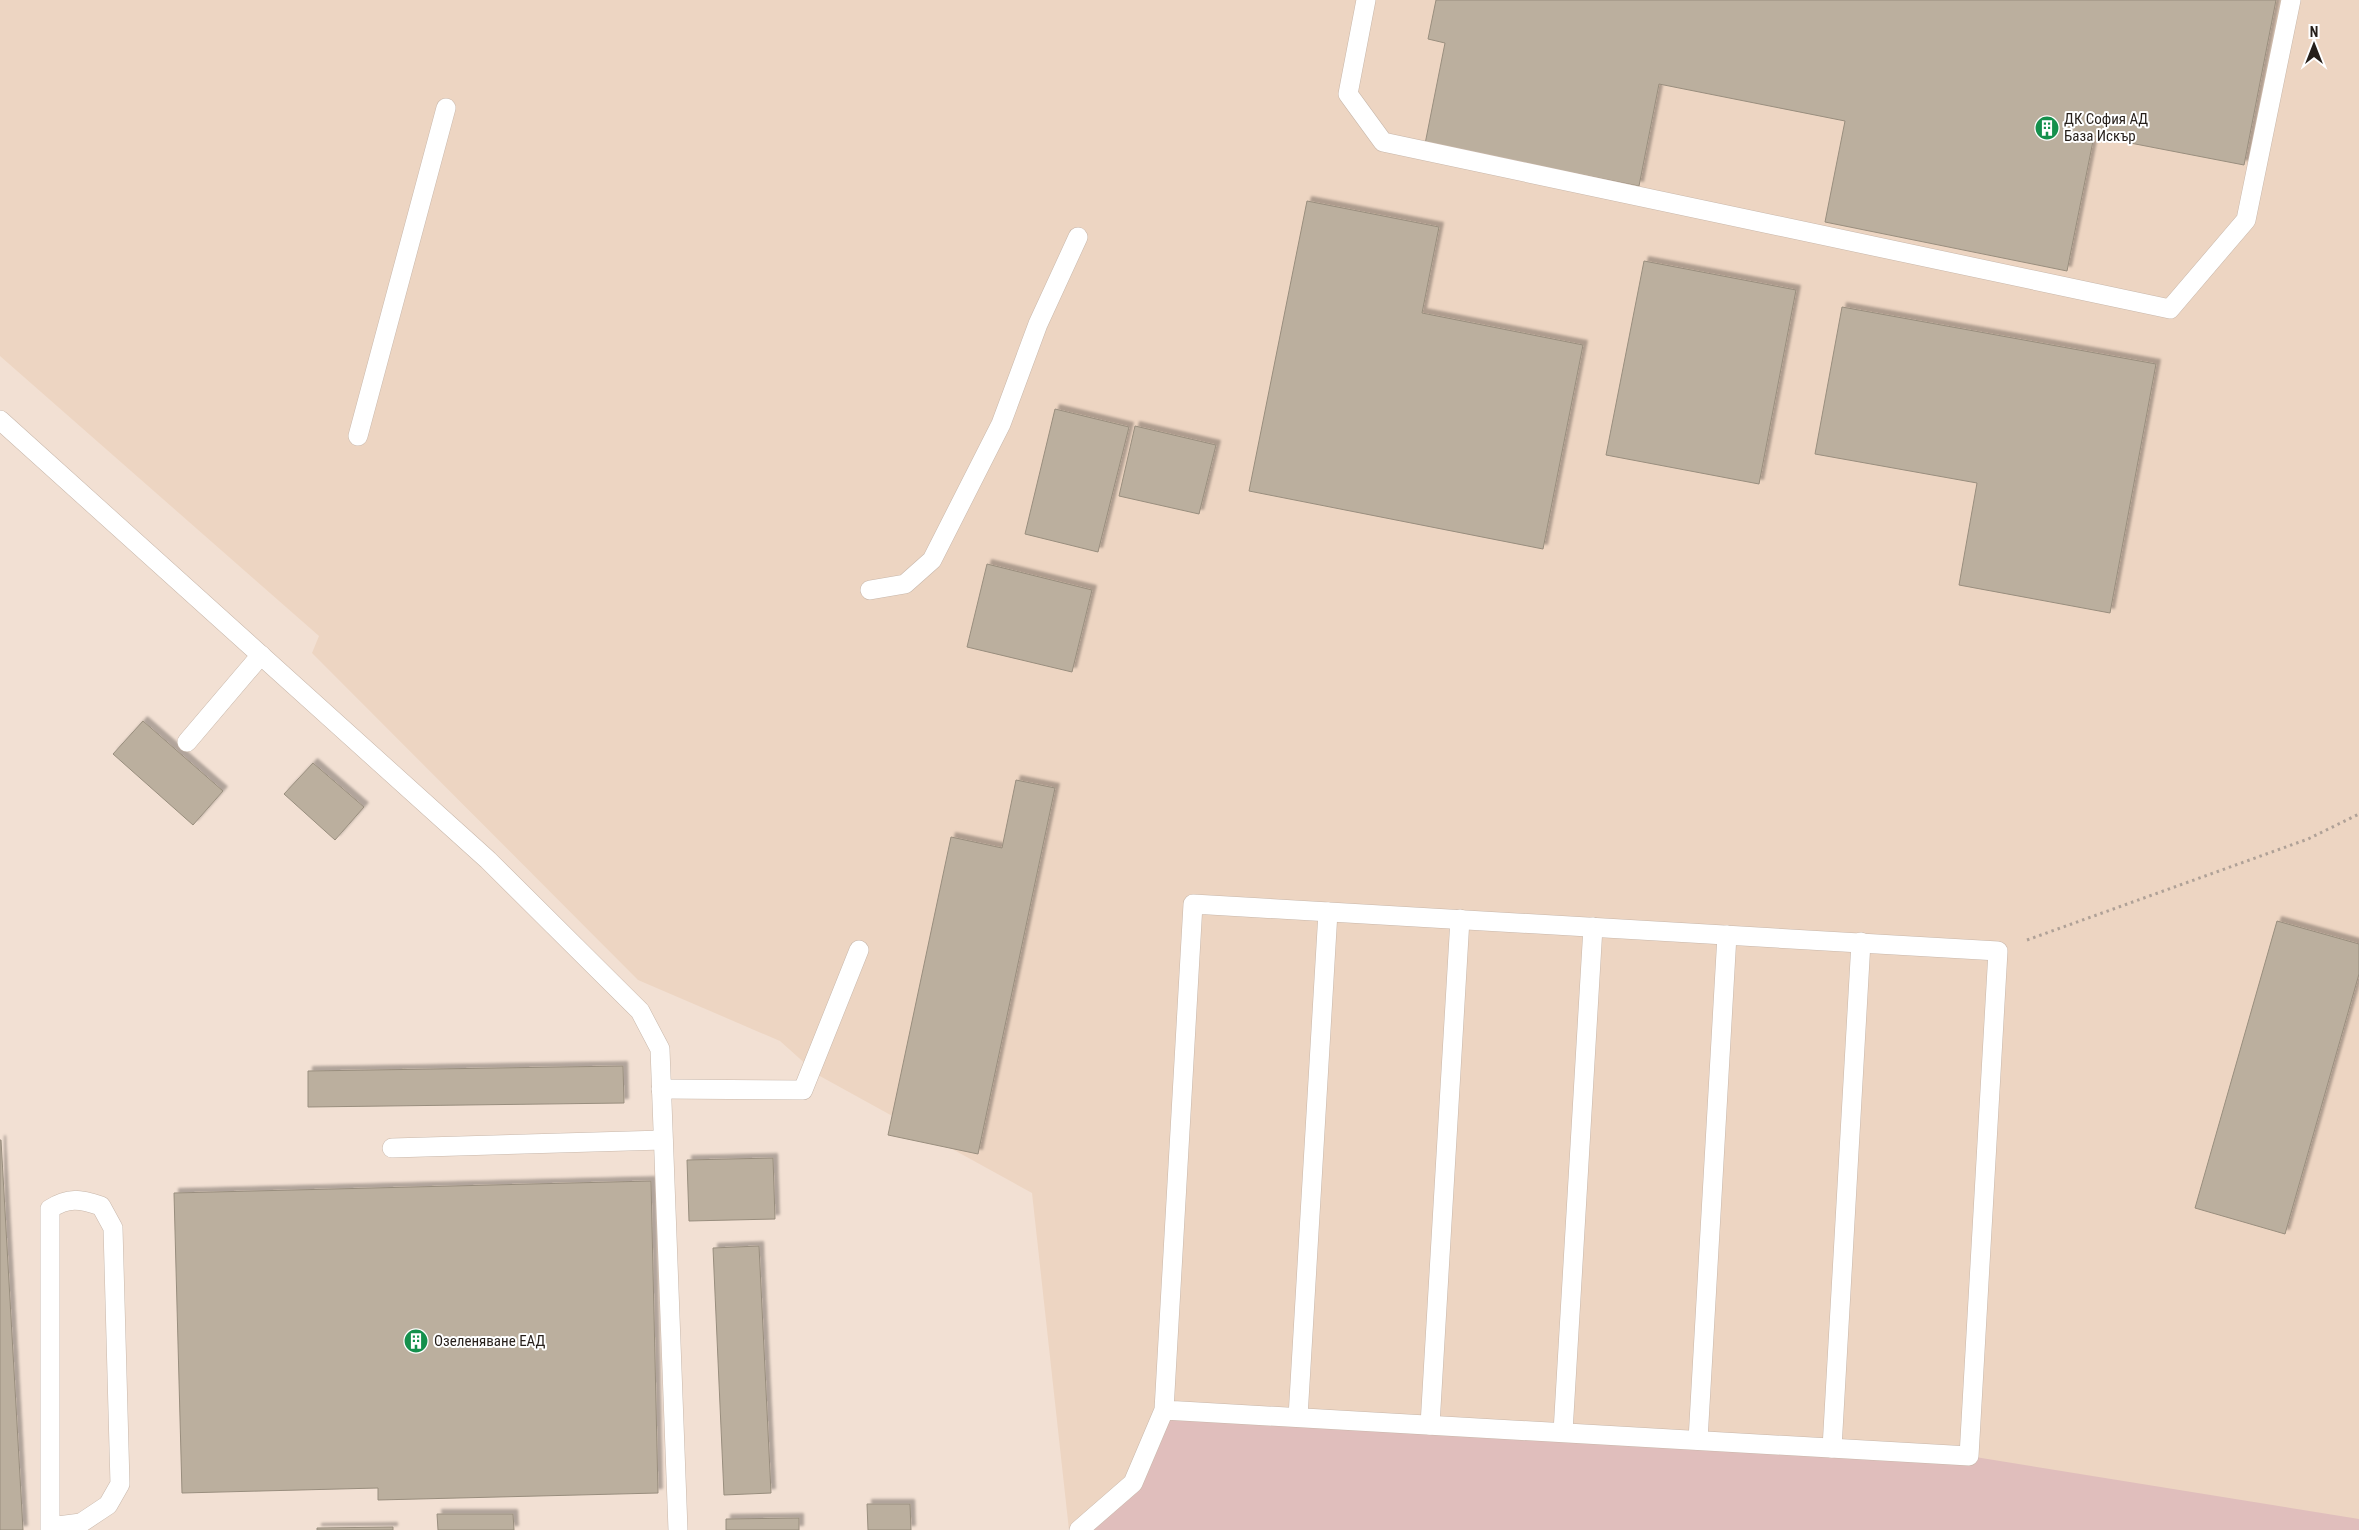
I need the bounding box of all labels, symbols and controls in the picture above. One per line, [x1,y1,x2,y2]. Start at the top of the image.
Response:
north arrow [2289,20,2339,70]
text: N [2310,24,2318,40]
place label: ДК София АД База Искър [2064,110,2148,145]
building icon: ДК София АД База Искър [2034,115,2060,141]
building icon: Озеленяване ЕАД [403,1328,429,1354]
place label: Озеленяване ЕАД [434,1332,545,1350]

